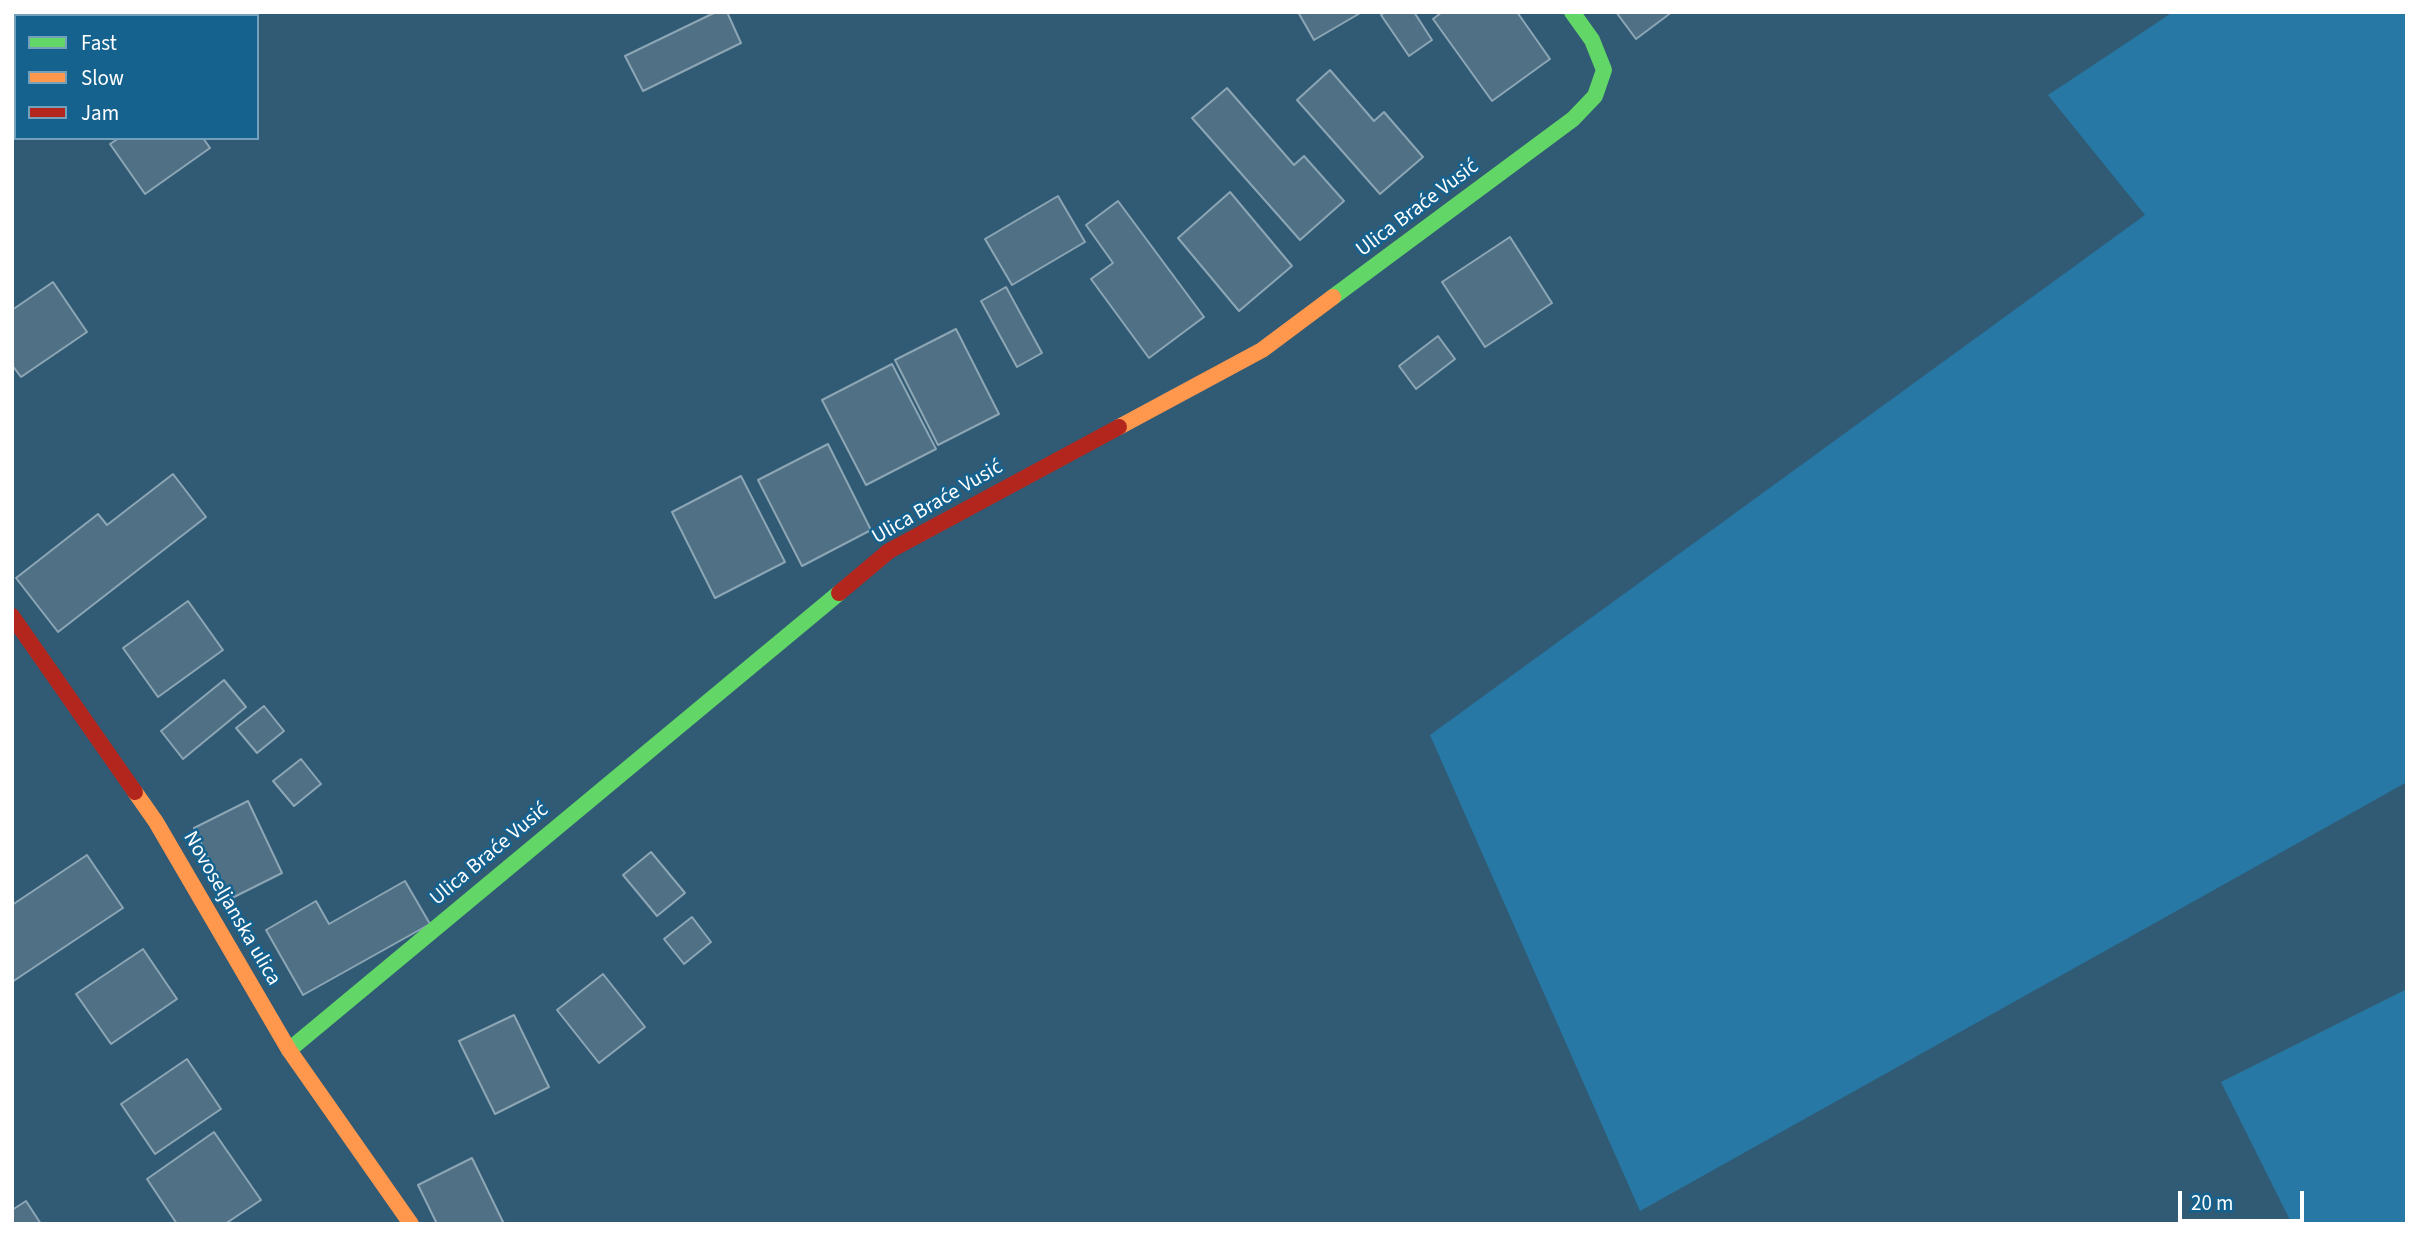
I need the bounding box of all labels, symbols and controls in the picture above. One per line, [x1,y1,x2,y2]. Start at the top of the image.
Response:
legend [14,14,259,140]
text: Fast [81,28,117,58]
text: Slow [81,63,124,93]
text: Jam [81,98,119,128]
street label: Ulica Braće Vusić [1352,155,1484,263]
street label: Ulica Braće Vusić [868,455,1008,551]
street label: Ulica Braće Vusić [426,798,554,912]
street label: Novoseljanska ulica [177,828,285,990]
scale bar [2181,1176,2307,1220]
text: 20 m [2191,1188,2233,1218]

